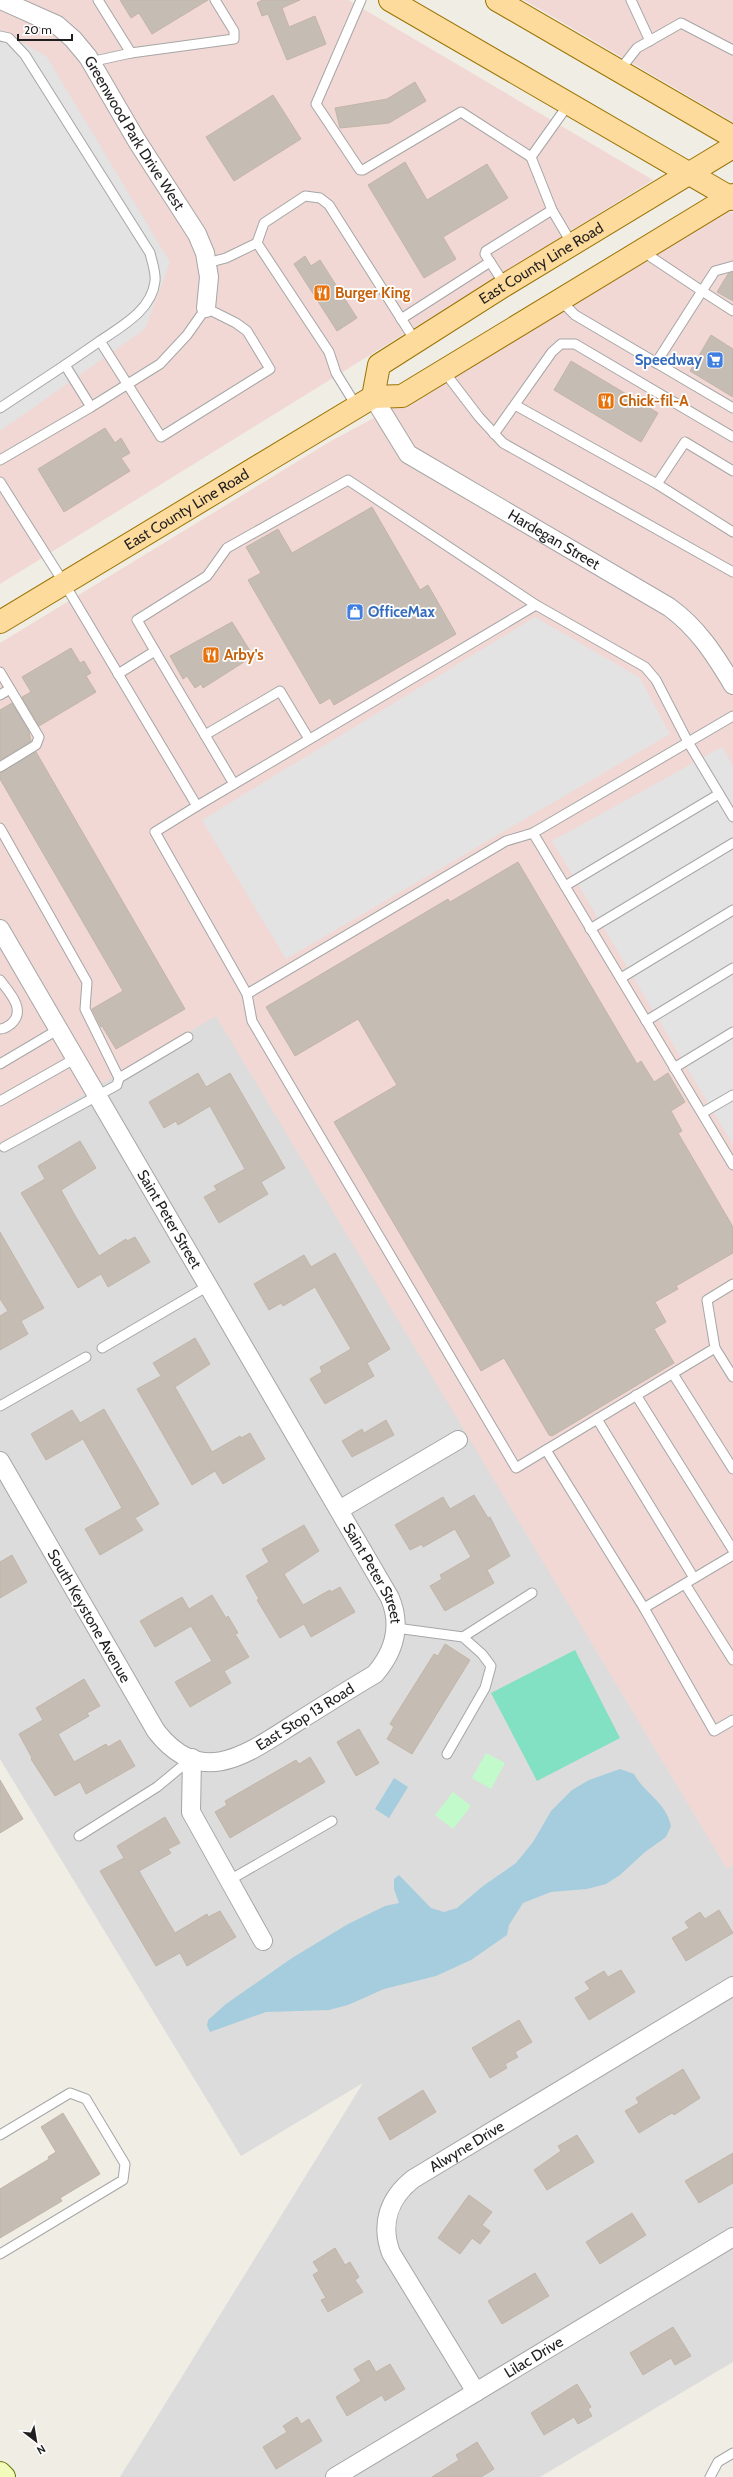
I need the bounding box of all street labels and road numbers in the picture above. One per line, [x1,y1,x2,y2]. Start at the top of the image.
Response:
street label: Greenwood Park Drive West [80,53,188,213]
street label: East County Line Road [476,219,607,308]
street label: East County Line Road [121,465,252,554]
street label: Hardegan Street [505,506,603,573]
street label: Saint Peter Street [133,1167,205,1272]
street label: Saint Peter Street [339,1520,405,1624]
street label: South Keystone Avenue [43,1546,135,1686]
street label: East Stop 13 Road [252,1680,358,1754]
street label: Alwyne Drive [426,2117,508,2176]
street label: Lilac Drive [501,2332,567,2382]

